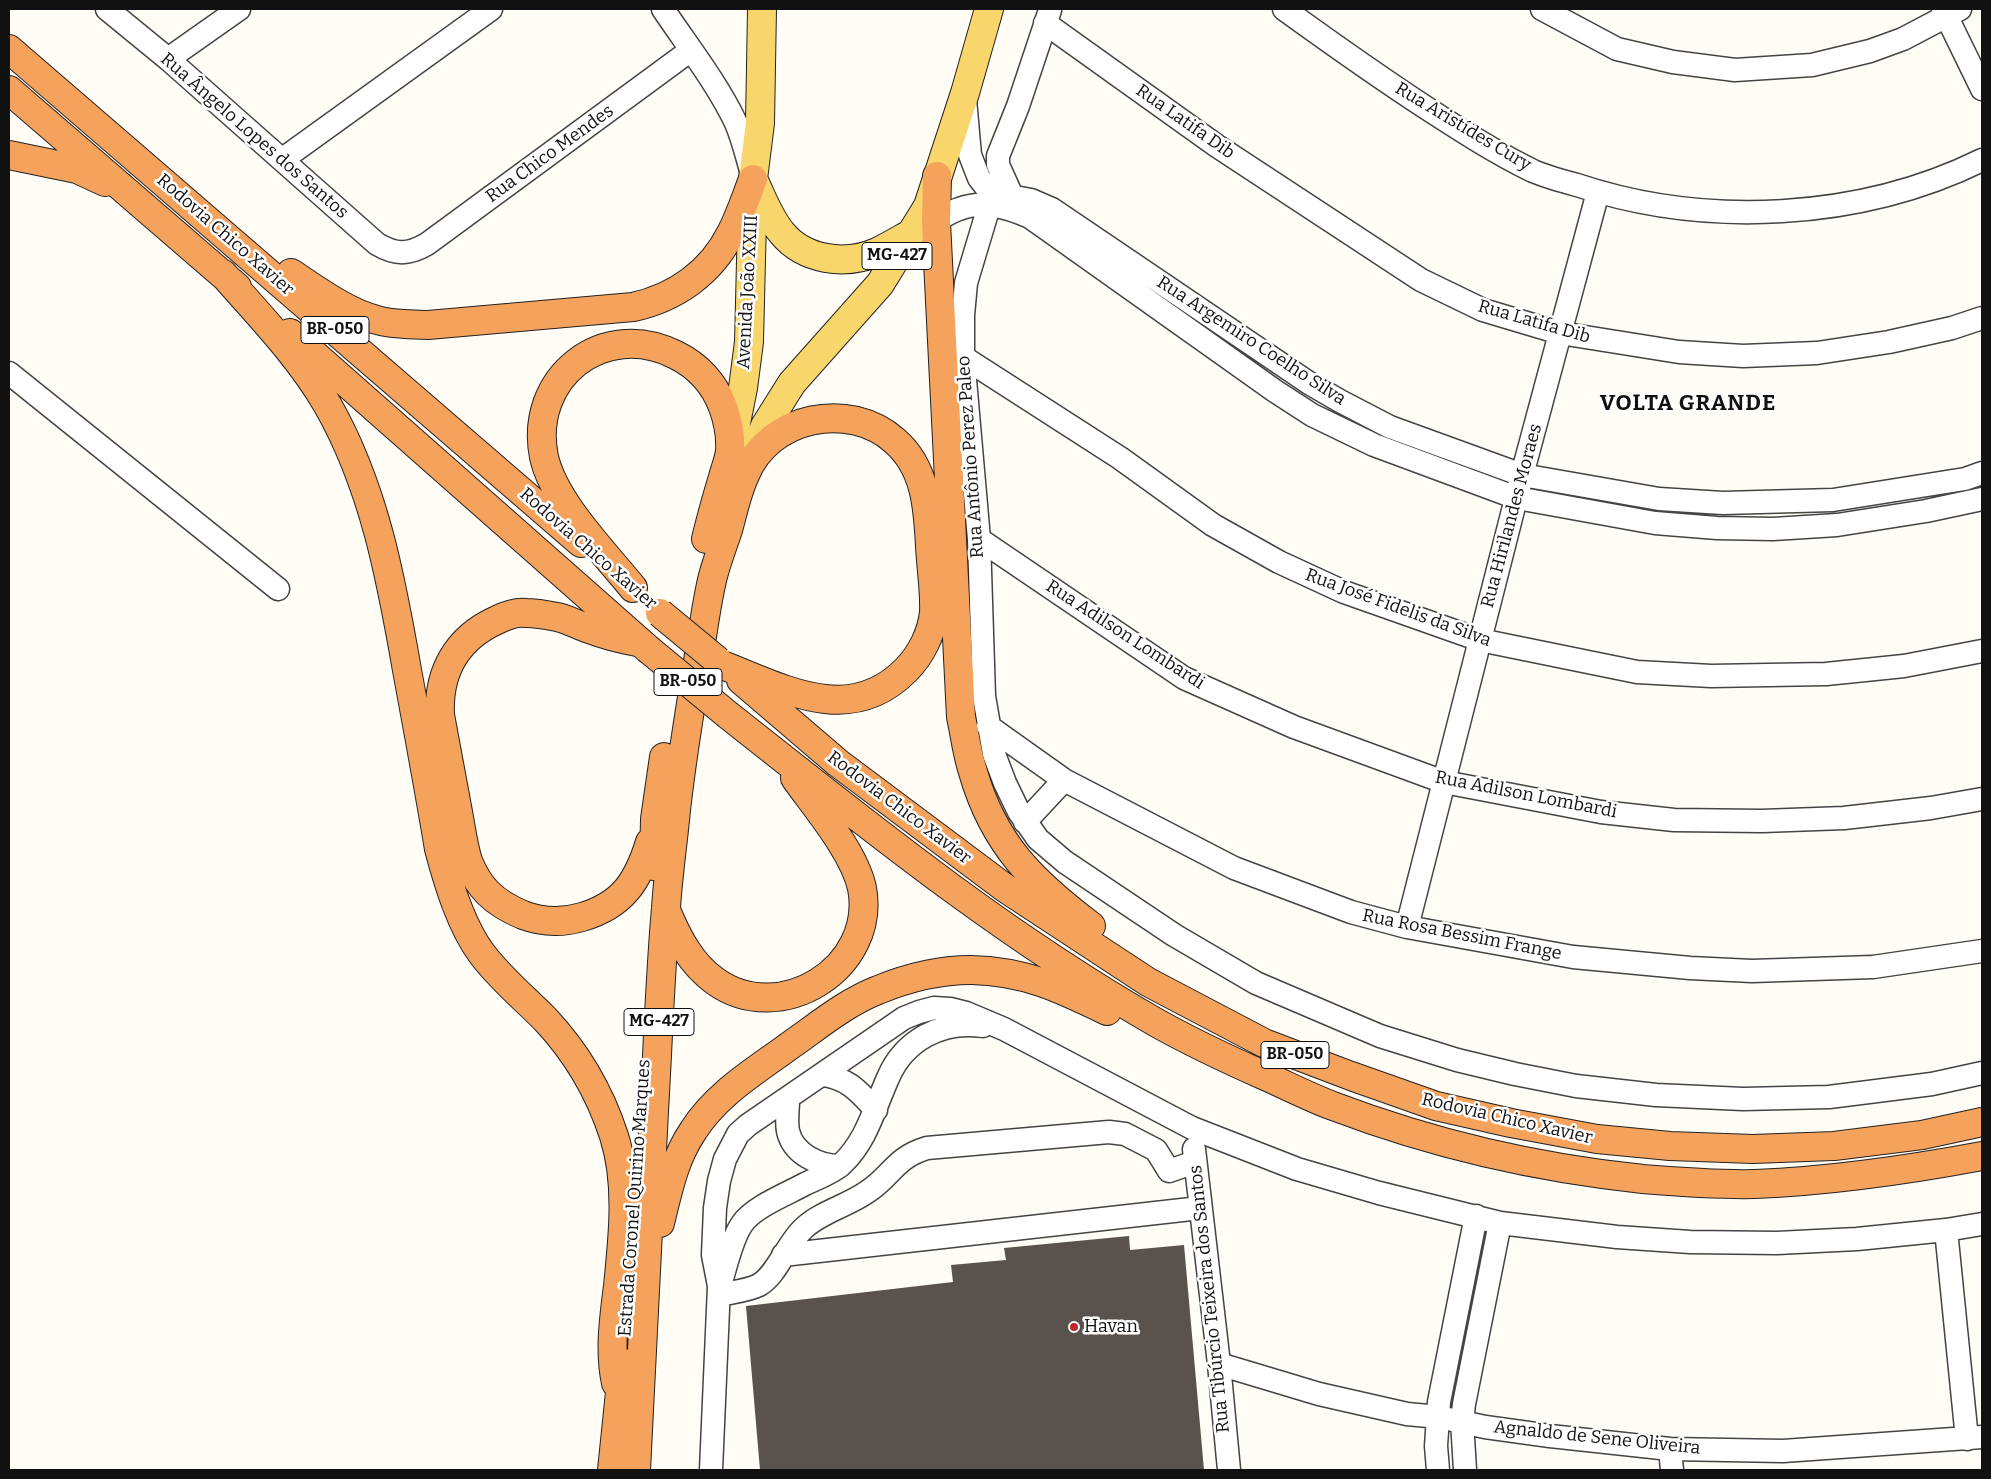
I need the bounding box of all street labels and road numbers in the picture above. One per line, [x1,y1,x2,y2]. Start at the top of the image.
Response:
street label: Rua Ângelo Lopes dos Santos [156,49,352,223]
street label: Rua Aristídes Cury [1391,78,1535,176]
street label: Rua Latifa Dib [1131,80,1239,164]
street label: Rua Chico Mendes [482,100,618,208]
street label: Rodovia Chico Xavier [152,170,298,300]
street label: Avenida João XXIII [733,214,763,370]
road number: MG-427 [862,242,932,270]
street label: Rua Argemiro Coelho Silva [1152,272,1350,410]
street label: Rua Latifa Dib [1475,296,1593,348]
road number: BR-050 [301,316,369,344]
street label: Rua Antônio Perez Paleo [953,355,989,559]
street label: Rua Hirilandes Moraes [1477,422,1547,610]
street label: Rodovia Chico Xavier [515,484,661,614]
street label: Rua José Fidelis da Silva [1302,564,1494,652]
street label: Rua Adilson Lombardi [1042,576,1208,694]
road number: BR-050 [654,669,722,696]
street label: Rodovia Chico Xavier [823,747,975,869]
street label: Rua Adilson Lombardi [1433,767,1619,823]
street label: Rua Rosa Bessim Frange [1360,905,1564,965]
road number: MG-427 [624,1009,694,1036]
road number: BR-050 [1261,1042,1329,1068]
street label: Estrada Coronel Quirino Marques [615,1059,655,1337]
street label: Rodovia Chico Xavier [1419,1089,1595,1149]
street label: Rua Tibúrcio Teixeira dos Santos [1185,1164,1235,1434]
street label: Agnaldo de Sene Oliveira [1493,1416,1701,1460]

